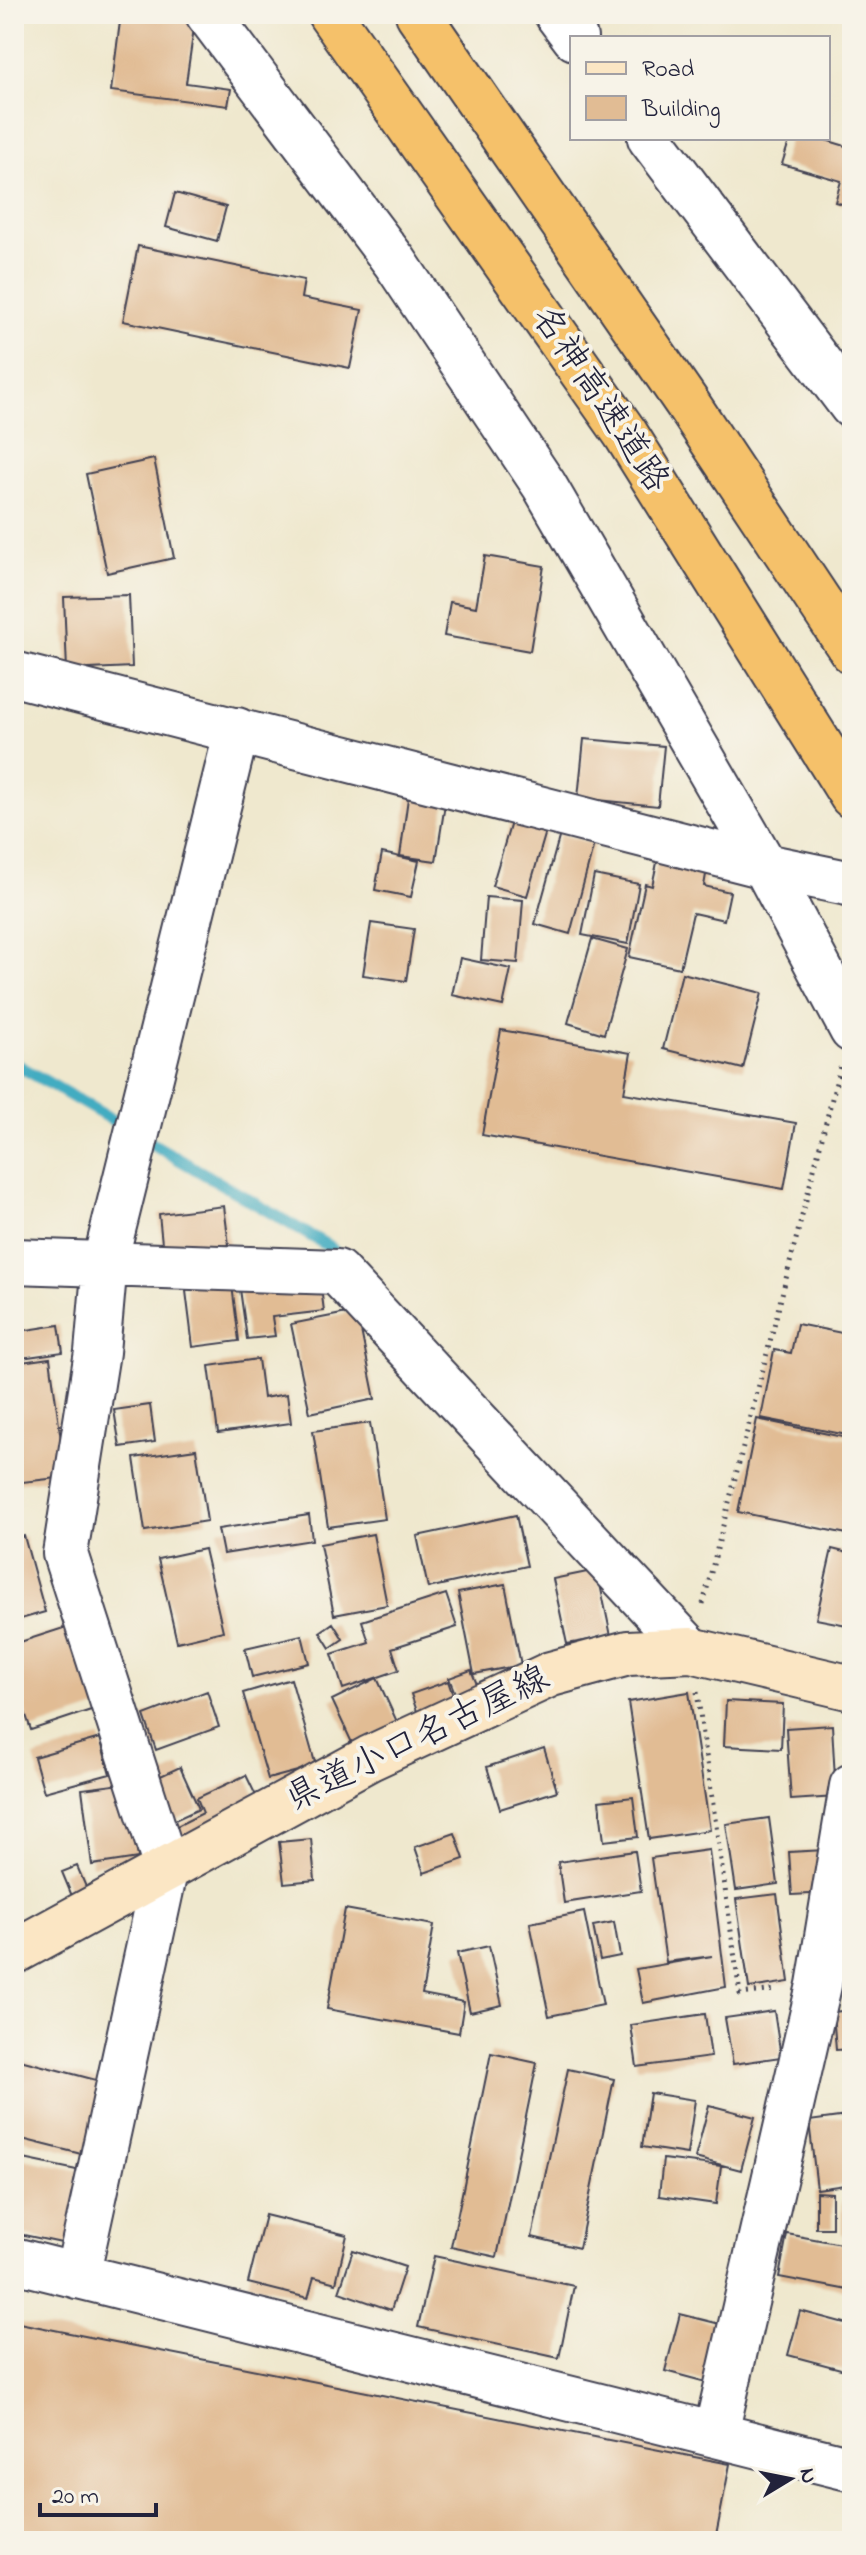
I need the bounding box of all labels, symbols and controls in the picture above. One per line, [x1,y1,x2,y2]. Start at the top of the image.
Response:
legend [570,36,830,140]
text: Road [642,53,695,88]
text: Building [641,93,721,128]
street label: 名神高速道路 [517,296,681,504]
street label: 県道小口名古屋線 [277,1653,559,1827]
north arrow [750,2439,830,2519]
text: N [790,2466,824,2486]
scale bar [40,2467,156,2517]
text: 20 m [52,2480,99,2515]

